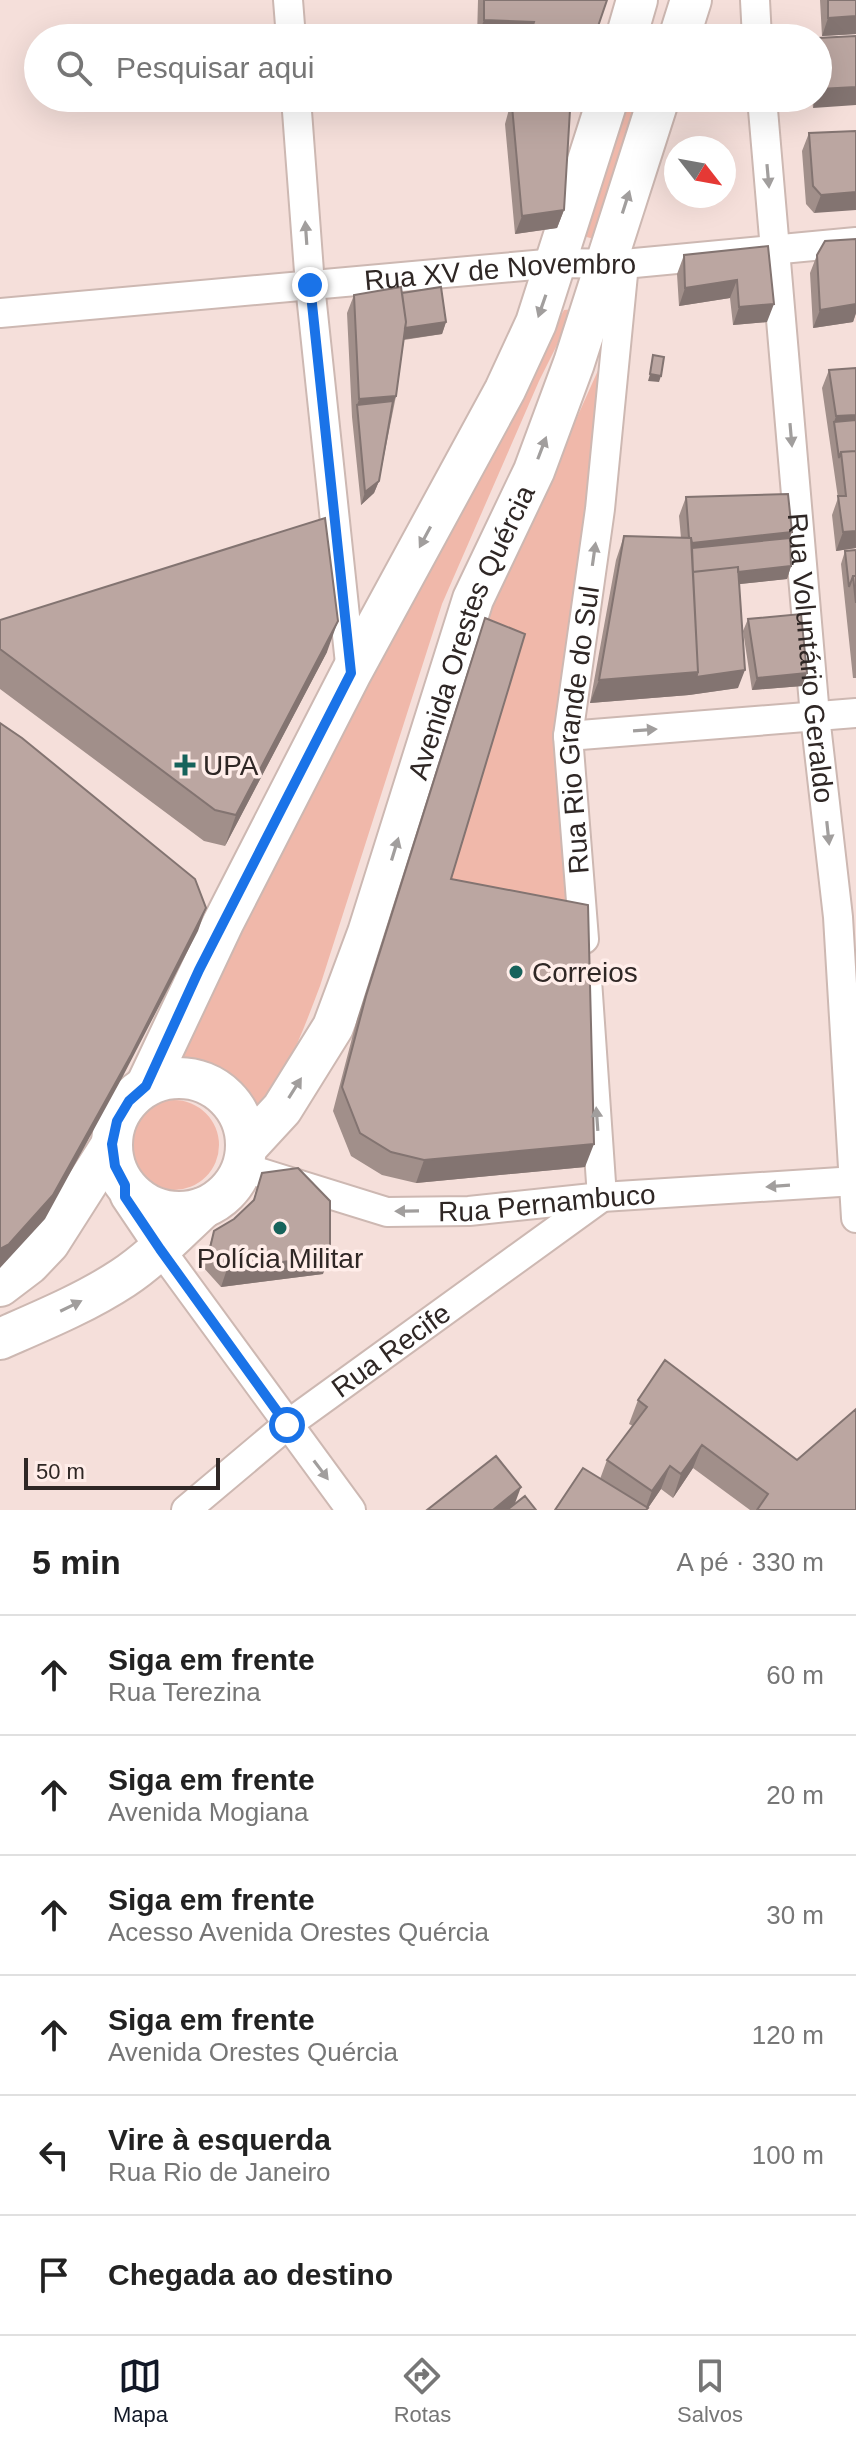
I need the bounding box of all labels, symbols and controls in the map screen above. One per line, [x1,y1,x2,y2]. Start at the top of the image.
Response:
search box [24,24,832,112]
icon: search [52,46,96,90]
text: Pesquisar aqui [116,51,314,84]
north arrow [664,136,736,208]
one-way arrow [762,164,775,189]
one-way arrow [620,190,632,214]
one-way arrow [299,220,312,245]
street label: Rua XV de Novembro [363,248,637,296]
route end [292,267,328,303]
one-way arrow [536,294,548,318]
one-way arrow [784,423,797,448]
one-way arrow [536,436,549,460]
street label: Avenida Orestes Quércia [402,480,541,783]
street label: Rua Voluntário Geraldo [782,512,840,805]
one-way arrow [418,526,431,549]
one-way arrow [587,541,600,566]
street label: Rua Rio Grande do Sul [553,584,605,875]
one-way arrow [633,723,658,736]
place label: UPA [203,750,259,781]
marker: UPA [174,754,196,776]
one-way arrow [822,821,835,846]
one-way arrow [389,837,401,861]
place label: Correios [532,957,638,988]
marker: Correios [507,963,525,981]
one-way arrow [288,1077,302,1099]
one-way arrow [590,1106,603,1131]
street label: Rua Pernambuco [438,1179,656,1227]
one-way arrow [765,1180,790,1193]
one-way arrow [394,1205,419,1218]
marker: Polícia Militar [271,1219,289,1237]
place label: Polícia Militar [197,1243,363,1274]
street label: Rua Recife [326,1297,456,1404]
one-way arrow [59,1299,82,1313]
route start [269,1407,305,1443]
scale bar [24,1454,220,1490]
text: 50 m [36,1459,85,1484]
one-way arrow [313,1460,329,1481]
text: 5 min [32,1543,121,1581]
text: A pé · 330 m [677,1547,824,1577]
text: Siga em frente [108,1643,315,1676]
icon: ahead [32,1653,76,1697]
text: 60 m [766,1660,824,1690]
text: Rua Terezina [108,1677,261,1707]
text: Siga em frente [108,1763,315,1796]
icon: ahead [32,1773,76,1817]
text: 20 m [766,1780,824,1810]
text: Avenida Mogiana [108,1797,308,1827]
text: Siga em frente [108,1883,315,1916]
icon: ahead [32,1893,76,1937]
text: 30 m [766,1900,824,1930]
text: Acesso Avenida Orestes Quércia [108,1917,489,1947]
text: Siga em frente [108,2003,315,2036]
icon: ahead [32,2013,76,2057]
text: 120 m [752,2020,824,2050]
text: Avenida Orestes Quércia [108,2037,398,2067]
text: Vire à esquerda [108,2123,331,2156]
icon: left [32,2133,76,2177]
text: 100 m [752,2140,824,2170]
text: Rua Rio de Janeiro [108,2157,331,2187]
icon: arrive [32,2253,76,2297]
text: Chegada ao destino [108,2258,393,2291]
tab: Mapa [113,2354,168,2428]
tab: Rotas [394,2354,451,2428]
tab: Salvos [677,2354,743,2428]

